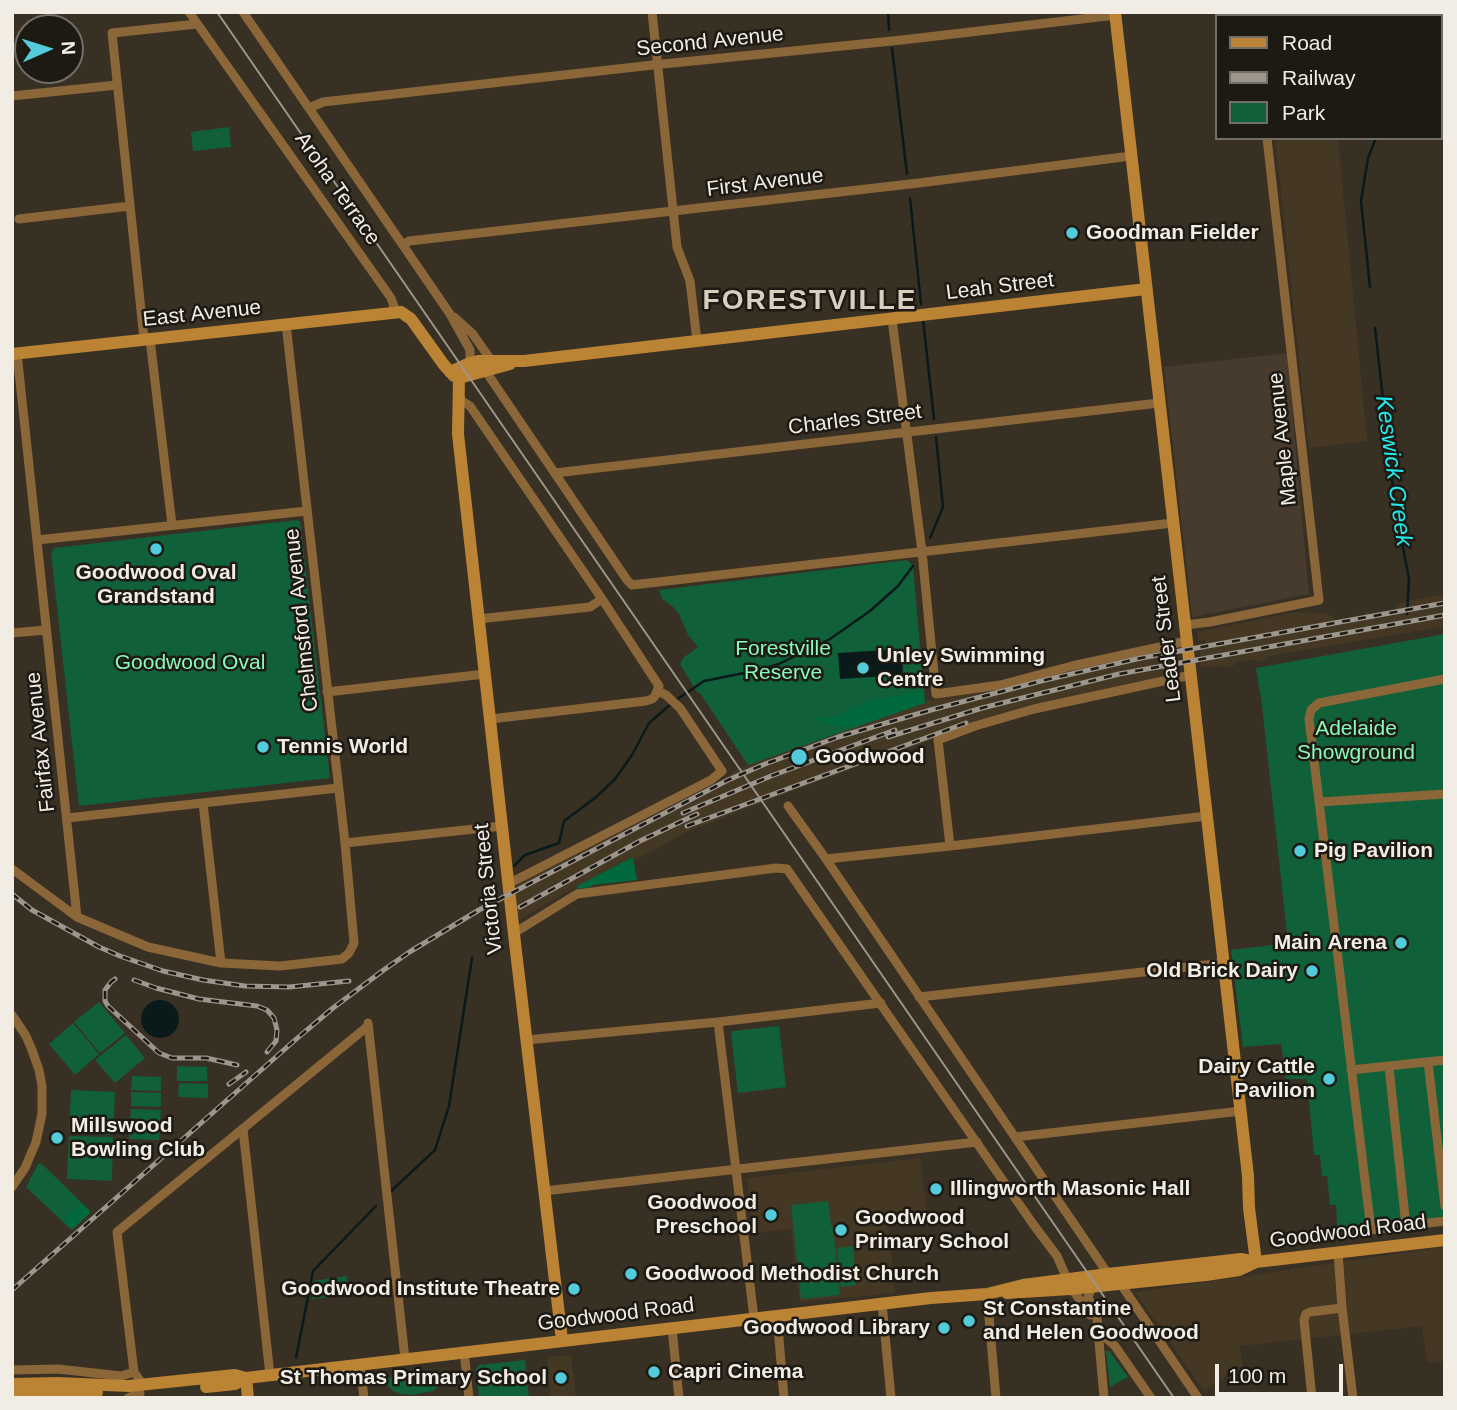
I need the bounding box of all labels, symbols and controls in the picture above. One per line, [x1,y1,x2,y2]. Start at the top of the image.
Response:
north arrow [14,14,84,84]
legend [1216,14,1443,140]
street label: Second Avenue [635,22,785,62]
text: Road [1282,31,1332,54]
text: N [58,41,79,55]
text: Railway [1282,66,1356,89]
text: Park [1282,101,1325,124]
street label: Aroha Terrace [289,128,385,250]
street label: First Avenue [705,163,825,203]
place label: Goodman Fielder [1086,220,1259,246]
marker: Goodman Fielder [1064,225,1080,241]
street label: Leah Street [945,268,1055,306]
district label: FORESTVILLE [704,284,916,318]
street label: East Avenue [142,295,262,333]
street label: Maple Avenue [1263,371,1303,507]
water label: Keswick Creek [1369,394,1417,548]
street label: Charles Street [787,399,923,441]
street label: Chelmsford Avenue [280,527,324,713]
marker: Goodwood Oval Grandstand [148,541,164,557]
place label: Goodwood Oval Grandstand [76,560,236,610]
street label: Leader Street [1147,574,1187,704]
park label: Forestville Reserve [735,636,831,686]
place label: Unley Swimming Centre [877,643,1045,693]
park label: Goodwood Oval [115,650,265,676]
marker: Unley Swimming Centre [855,660,871,676]
street label: Fairfax Avenue [21,671,61,813]
park label: Adelaide Showground [1297,716,1415,766]
place label: Tennis World [277,734,408,760]
marker: Tennis World [255,739,271,755]
place label: Goodwood [815,744,925,770]
marker: Goodwood [789,747,809,767]
street label: Victoria Street [470,822,508,956]
place label: Pig Pavilion [1314,838,1433,864]
marker: Pig Pavilion [1292,843,1308,859]
place label: Main Arena [1274,930,1387,956]
marker: Main Arena [1393,935,1409,951]
place label: Old Brick Dairy [1146,958,1298,984]
marker: Old Brick Dairy [1304,963,1320,979]
place label: Dairy Cattle Pavilion [1198,1054,1315,1104]
marker: Dairy Cattle Pavilion [1321,1071,1337,1087]
place label: Millswood Bowling Club [71,1113,205,1163]
marker: Millswood Bowling Club [49,1130,65,1146]
place label: Illingworth Masonic Hall [950,1176,1190,1202]
marker: Illingworth Masonic Hall [928,1181,944,1197]
place label: Goodwood Preschool [647,1190,757,1240]
place label: Goodwood Primary School [855,1205,1009,1255]
marker: Goodwood Preschool [763,1207,779,1223]
street label: Goodwood Road [1268,1210,1428,1254]
marker: Goodwood Primary School [833,1222,849,1238]
place label: Goodwood Methodist Church [645,1261,939,1287]
marker: Goodwood Methodist Church [623,1266,639,1282]
place label: Goodwood Institute Theatre [281,1276,560,1302]
marker: Goodwood Institute Theatre [566,1281,582,1297]
street label: Goodwood Road [536,1293,696,1337]
place label: St Constantine and Helen Goodwood [983,1296,1199,1346]
marker: St Constantine and Helen Goodwood [961,1313,977,1329]
place label: Goodwood Library [743,1315,930,1341]
marker: Goodwood Library [936,1320,952,1336]
scale bar [1219,1350,1347,1394]
place label: Capri Cinema [668,1359,803,1385]
marker: Capri Cinema [646,1364,662,1380]
text: 100 m [1228,1364,1286,1387]
place label: St Thomas Primary School [280,1365,547,1391]
marker: St Thomas Primary School [553,1370,569,1386]

